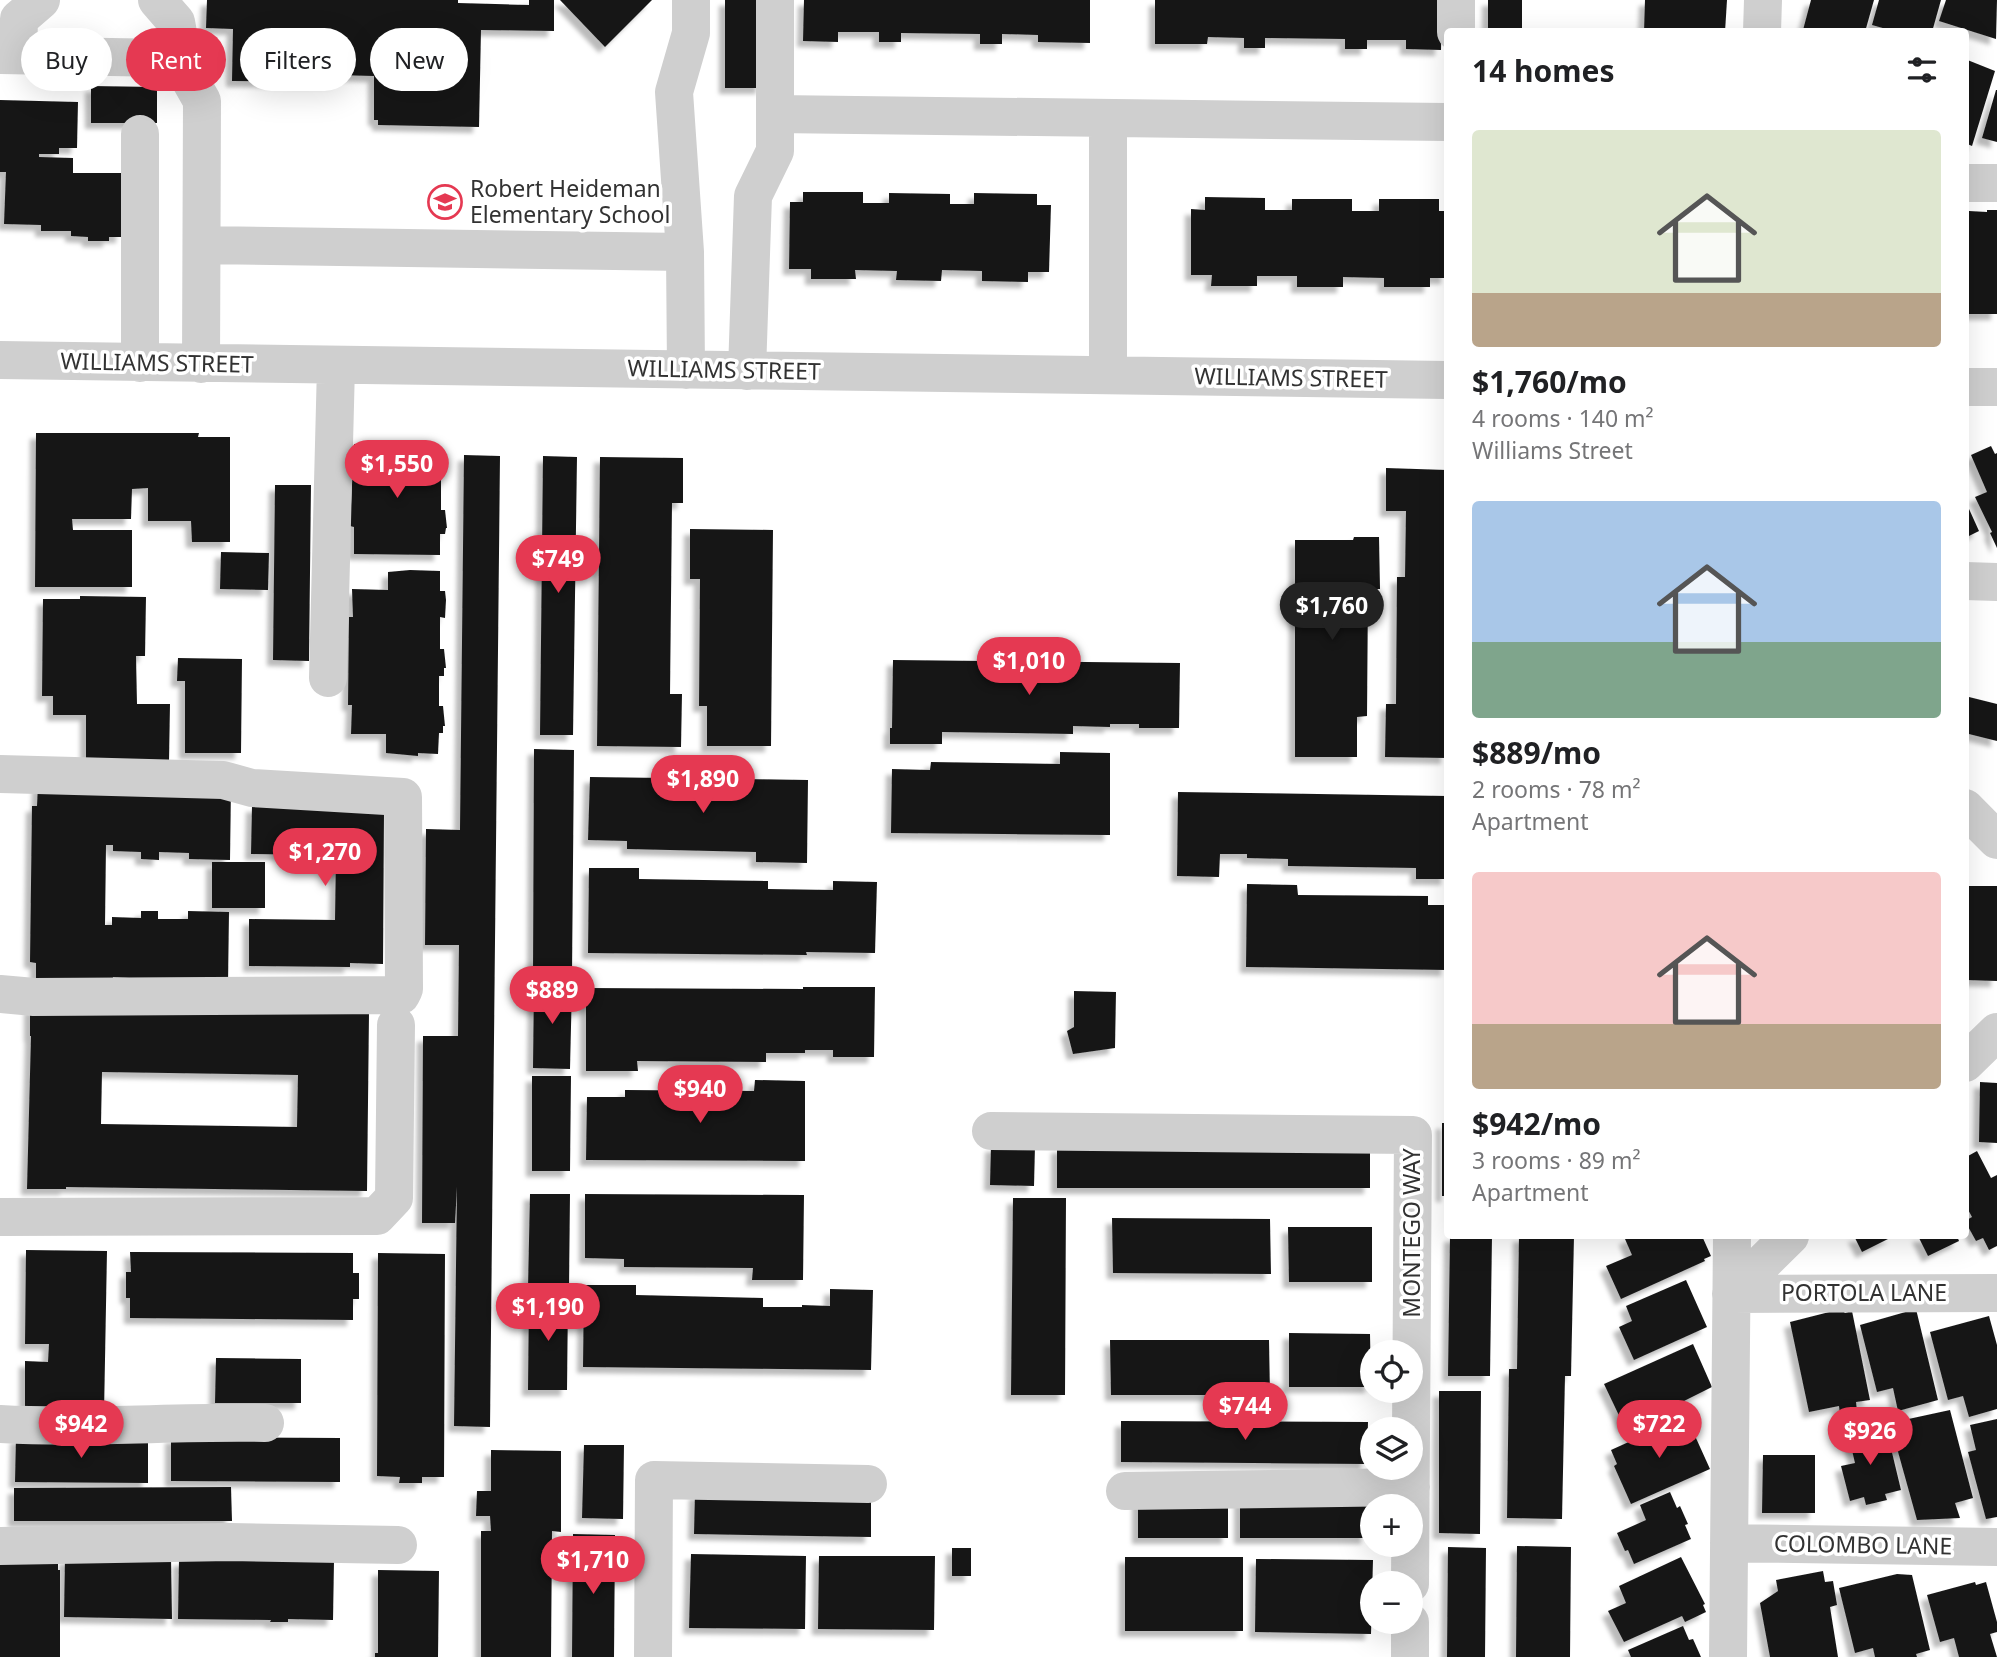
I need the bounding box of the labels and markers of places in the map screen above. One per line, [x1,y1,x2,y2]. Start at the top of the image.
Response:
place label: Robert Heideman Elementary School [470,172,670,230]
school or university icon: Robert Heideman Elementary School [426,183,464,221]
pin: $1,550 [340,440,454,500]
pin: $749 [517,536,599,595]
pin: $1,760 [1275,582,1389,642]
pin: $1,010 [972,638,1086,697]
pin: $1,890 [646,756,760,815]
pin: $1,270 [268,828,382,888]
pin: $889 [511,967,593,1026]
pin: $940 [659,1066,741,1125]
pin: $1,190 [491,1284,605,1343]
pin: $744 [1204,1382,1286,1442]
pin: $942 [40,1400,122,1460]
pin: $722 [1618,1400,1700,1460]
pin: $926 [1829,1408,1911,1467]
pin: $1,710 [536,1536,650,1596]

